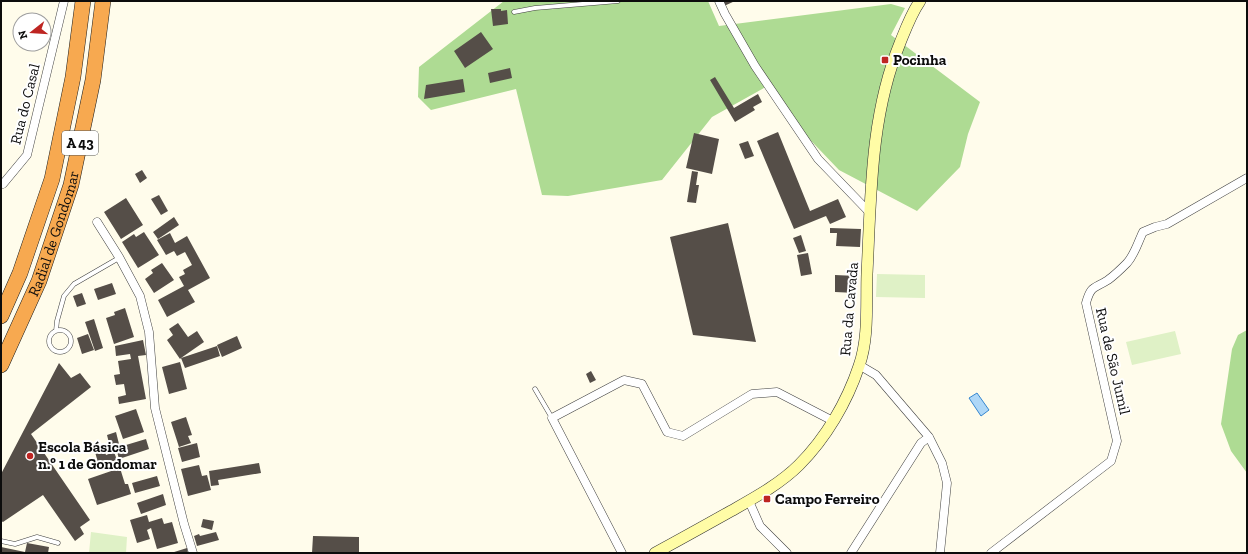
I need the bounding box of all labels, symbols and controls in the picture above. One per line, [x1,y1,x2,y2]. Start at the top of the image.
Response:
north arrow [12,12,52,52]
text: N [15,28,30,41]
place label: Pocinha [893,51,947,69]
marker: Pocinha [880,55,890,65]
street label: Rua do Casal [6,62,44,146]
road number: A 43 [62,131,98,155]
street label: Radial de Gondomar [24,169,83,299]
street label: Rua da Cavada [836,261,862,357]
street label: Rua de São Jumil [1092,306,1134,416]
place label: Escola Básica n.º 1 de Gondomar [38,438,157,473]
marker: Escola Básica n.º 1 de Gondomar [25,451,35,461]
place label: Campo Ferreiro [775,490,880,508]
marker: Campo Ferreiro [762,494,772,504]

